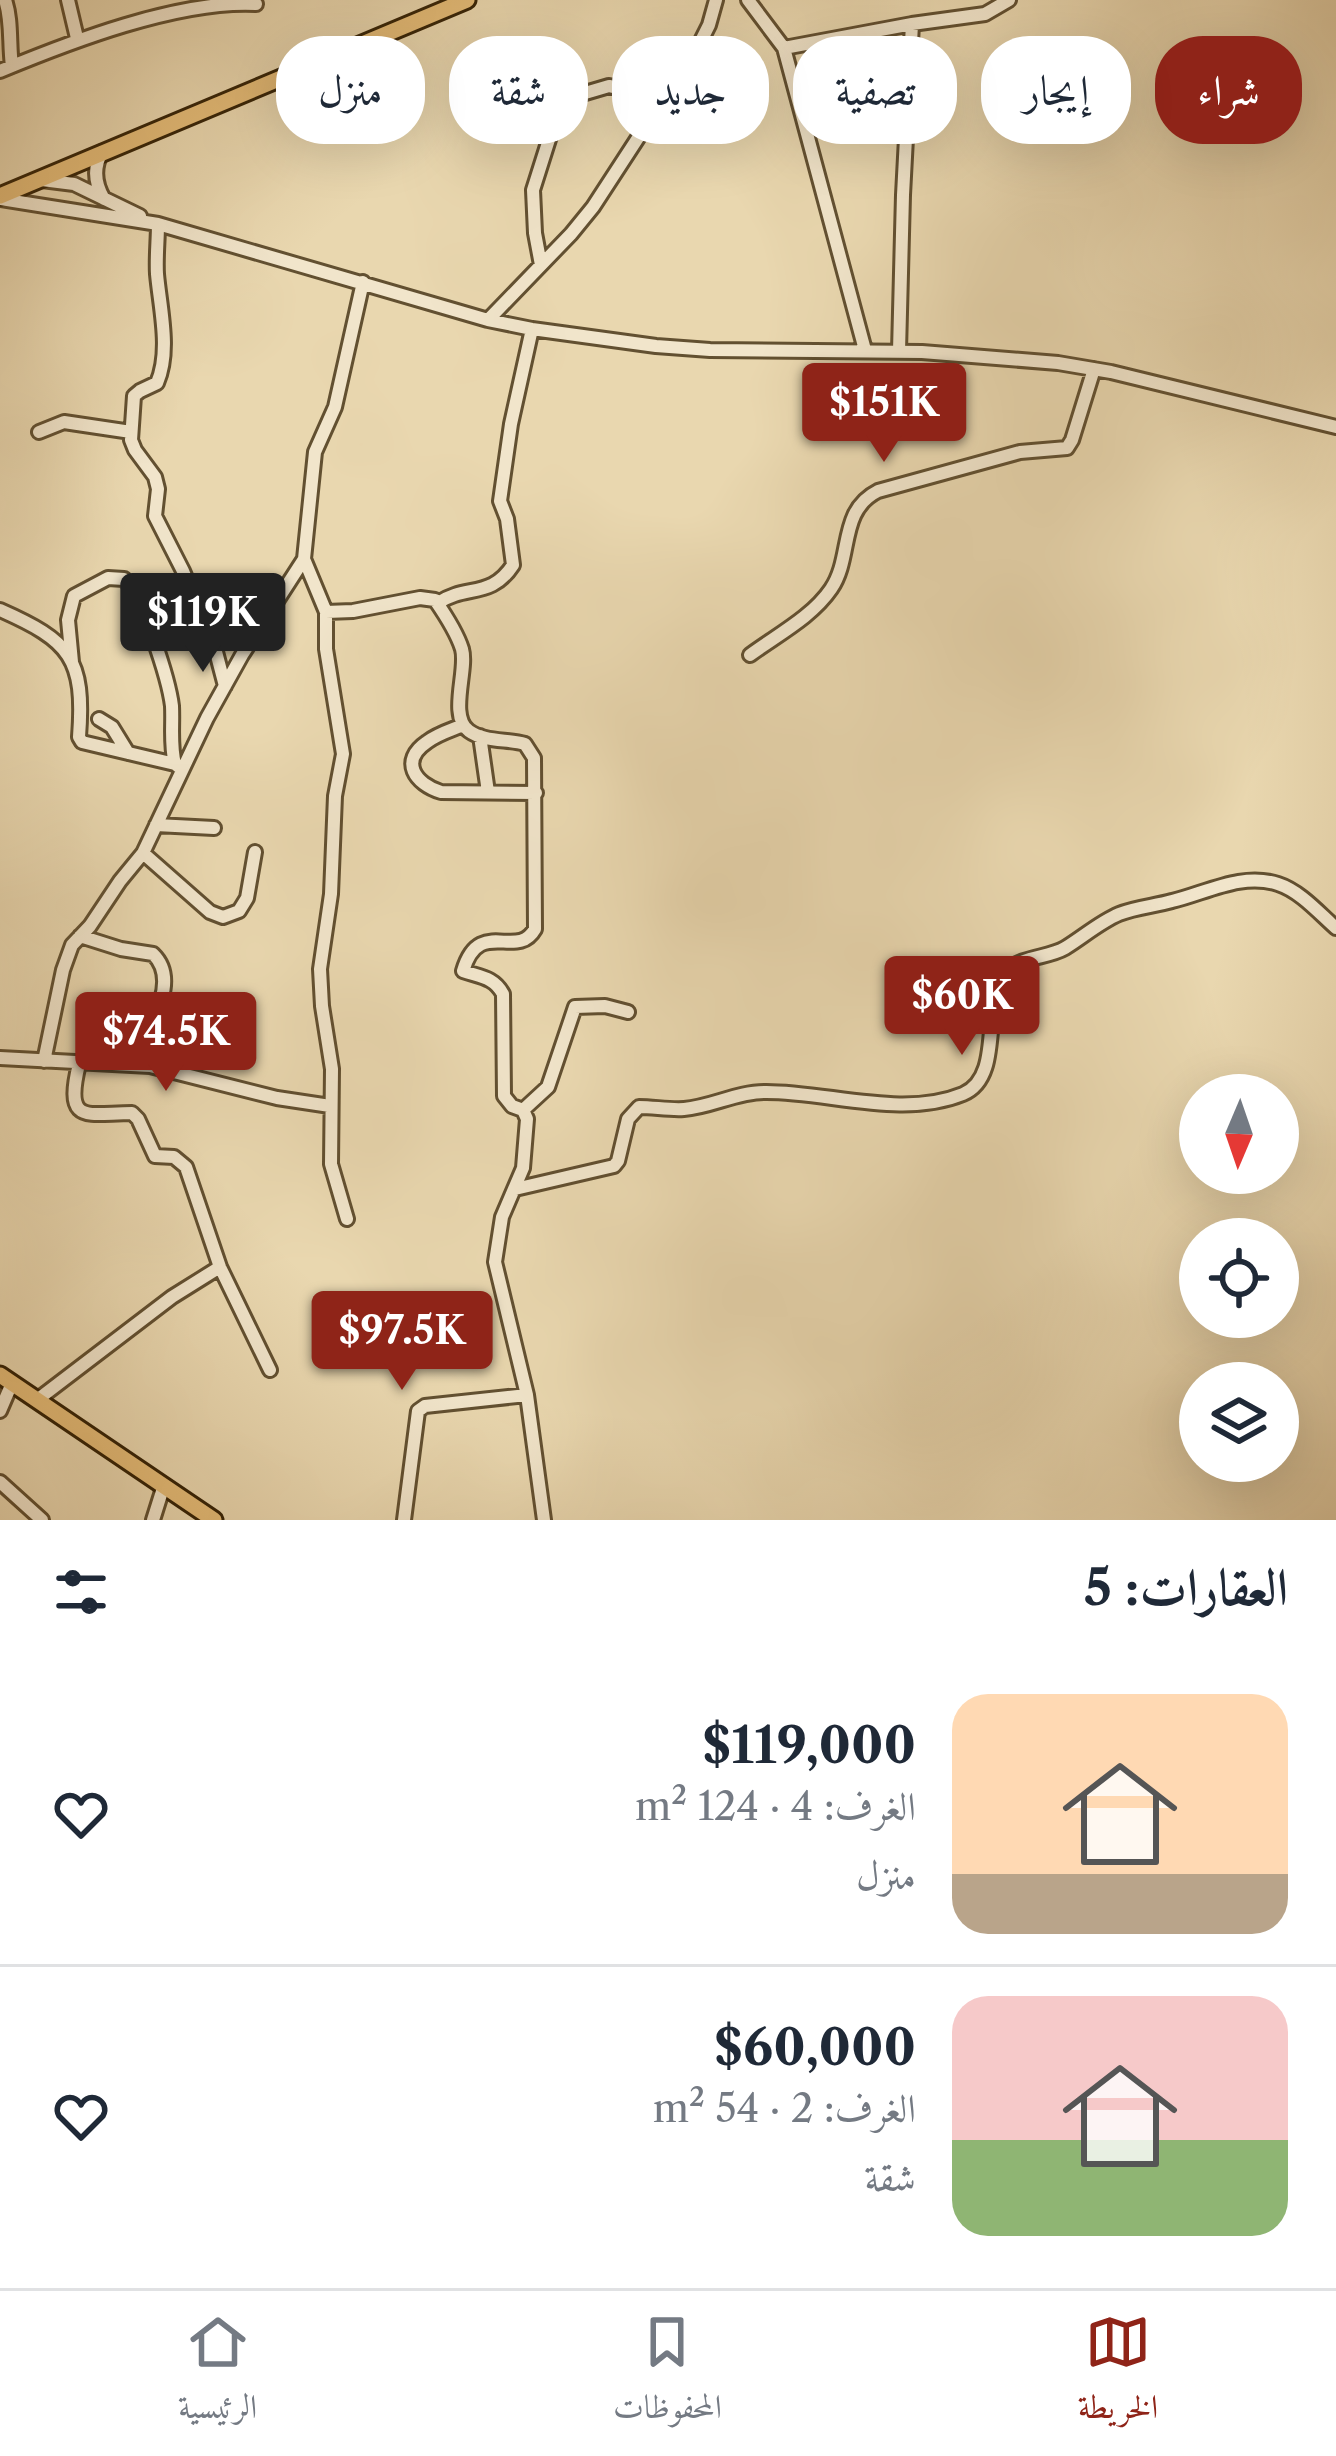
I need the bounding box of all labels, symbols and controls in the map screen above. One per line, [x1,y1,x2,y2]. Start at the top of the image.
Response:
chip: منزل [276,36,425,144]
chip: شقة [449,36,588,144]
chip: جديد [612,36,769,144]
chip: تصفية [793,36,957,144]
chip: إيجار [981,36,1131,144]
chip: شراء [1155,36,1302,144]
pin: $151K [800,363,968,465]
text: $151K [829,378,939,426]
pin: $119K [119,573,287,675]
text: $119K [147,588,259,636]
pin: $60K [891,956,1033,1058]
text: $60K [911,971,1013,1019]
pin: $74.5K [68,992,264,1094]
text: $74.5K [102,1007,230,1055]
north arrow [1179,1074,1299,1194]
map controls [1179,1074,1299,1482]
button: locate [1179,1218,1299,1338]
pin: $97.5K [304,1291,500,1393]
text: $97.5K [339,1306,465,1354]
button: layers [1179,1362,1299,1482]
text: العقارات: 5 [1084,1556,1288,1618]
icon: filters [48,1559,114,1625]
text: $119,000 [702,1714,916,1776]
icon: home [1048,1742,1192,1886]
icon: heart [48,1781,114,1847]
text: الغرف: 4 · 124 m² [635,1782,916,1830]
text: منزل [856,1851,916,1899]
text: $60,000 [714,2016,916,2078]
icon: home [1048,2044,1192,2188]
icon: heart [48,2083,114,2149]
text: الغرف: 2 · 54 m² [653,2084,916,2132]
text: شقة [864,2153,916,2201]
tab: الرئيسية [178,2309,257,2439]
tab: المحفوظات [613,2309,722,2439]
tab: الخريطة [1078,2309,1158,2439]

